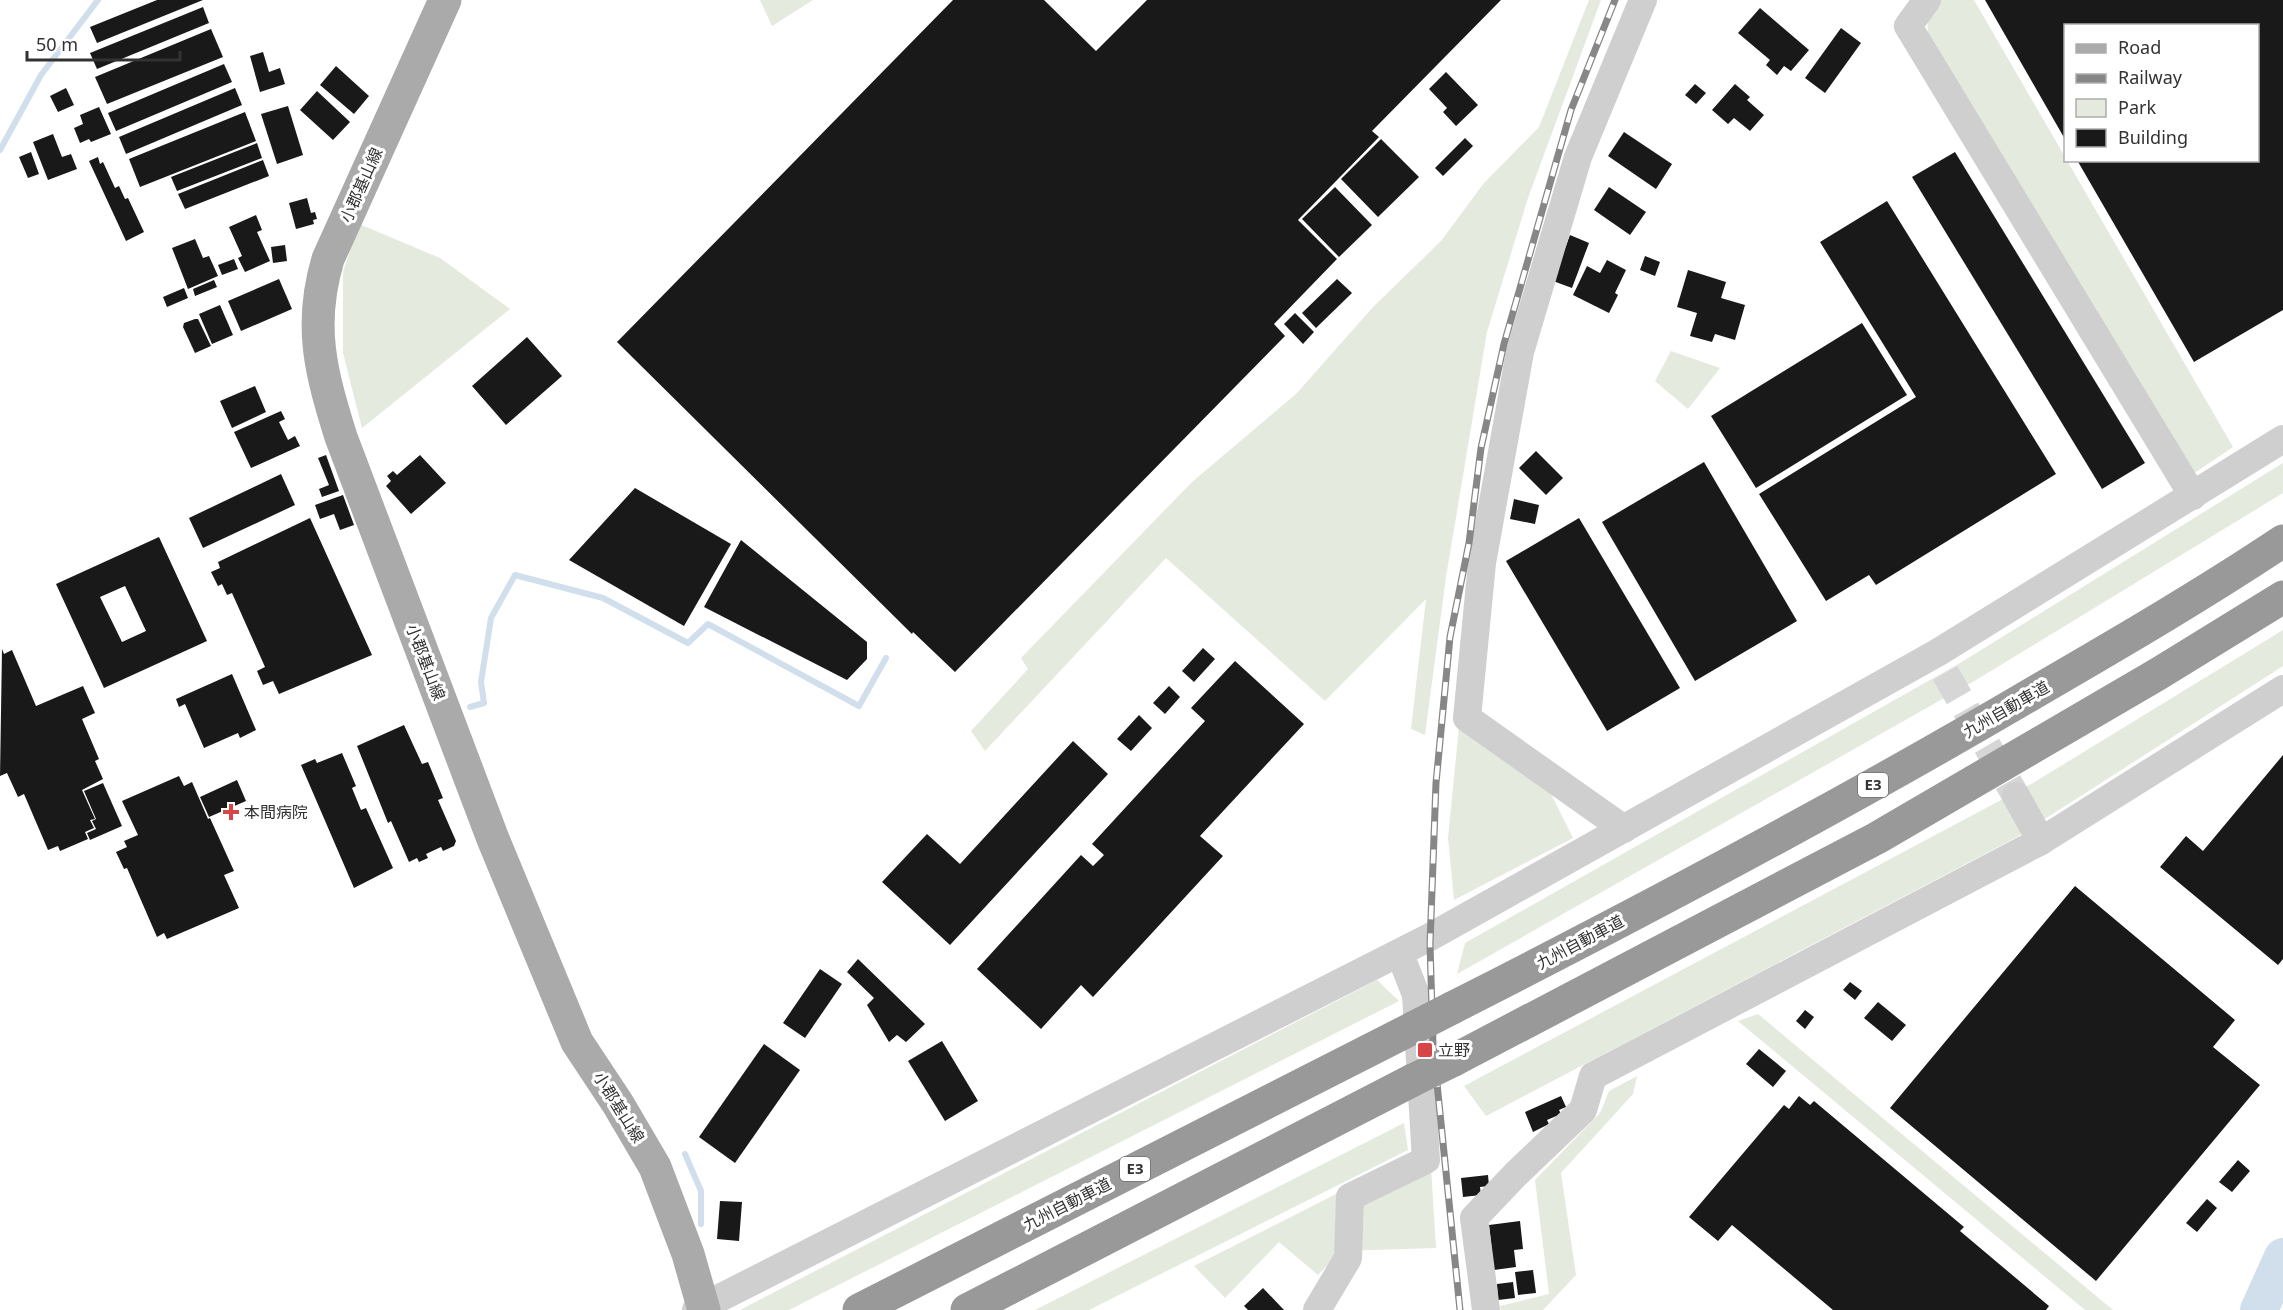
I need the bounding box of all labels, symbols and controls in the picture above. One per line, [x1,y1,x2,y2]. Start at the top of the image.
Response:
scale bar [27,24,180,62]
legend [2064,24,2259,162]
text: 50 m [36,32,78,56]
text: Road [2118,35,2161,59]
text: Railway [2118,65,2183,89]
text: Park [2118,95,2156,119]
text: Building [2118,125,2188,149]
street label: 小郡基山線 [335,144,387,226]
street label: 小郡基山線 [401,621,451,703]
street label: 九州自動車道 [1959,675,2053,743]
road number: E3 [1858,773,1888,797]
place label: 本間病院 [244,801,308,823]
marker: 本間病院 [222,803,240,821]
street label: 九州自動車道 [1532,910,1628,974]
place label: 立野 [1438,1039,1470,1061]
marker: 立野 [1416,1041,1434,1059]
street label: 小郡基山線 [588,1067,650,1147]
road number: E3 [1120,1157,1150,1181]
street label: 九州自動車道 [1019,1172,1115,1236]

